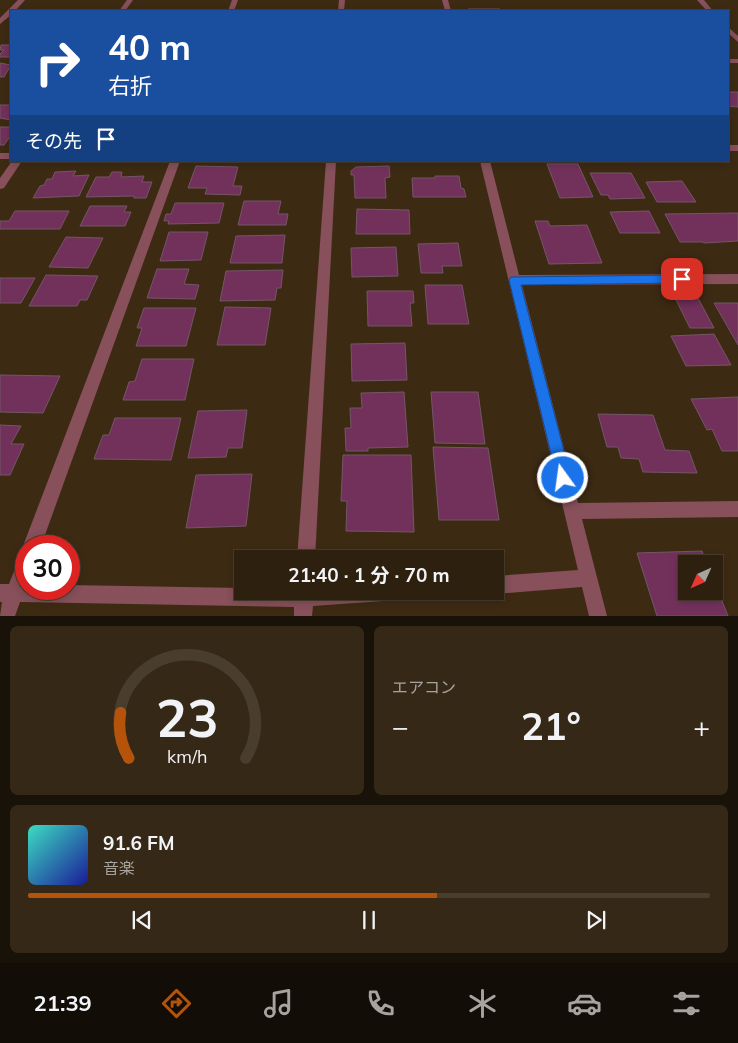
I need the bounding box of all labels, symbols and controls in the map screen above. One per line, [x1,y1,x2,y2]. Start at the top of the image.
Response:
text: 40 m [108,25,191,69]
icon: right [25,30,90,95]
text: 右折 [108,72,152,100]
icon: arrive [92,125,120,153]
text: その先 [25,129,82,153]
pin [661,258,703,300]
icon: arrive [668,265,696,293]
position arrow [536,451,588,503]
speed limit sign: 30 [15,535,80,600]
north arrow [678,555,722,600]
map controls [678,555,723,600]
text: 21:40 · 1 分 · 70 m [288,563,450,587]
text: エアコン [392,677,456,697]
text: 23 [156,685,218,750]
text: 21° [521,702,581,750]
text: − [392,709,409,744]
text: + [693,709,710,744]
text: km/h [167,745,207,767]
text: 91.6 FM [103,831,175,855]
text: 音楽 [103,858,135,878]
icon: previous [128,906,156,934]
icon: pause [355,906,383,934]
icon: next [582,906,610,934]
icon: directions [159,986,194,1021]
icon: music [261,986,296,1021]
icon: phone [363,986,398,1021]
icon: climate [465,986,500,1021]
icon: car [567,986,602,1021]
icon: filters [669,986,704,1021]
text: 21:39 [34,989,92,1017]

